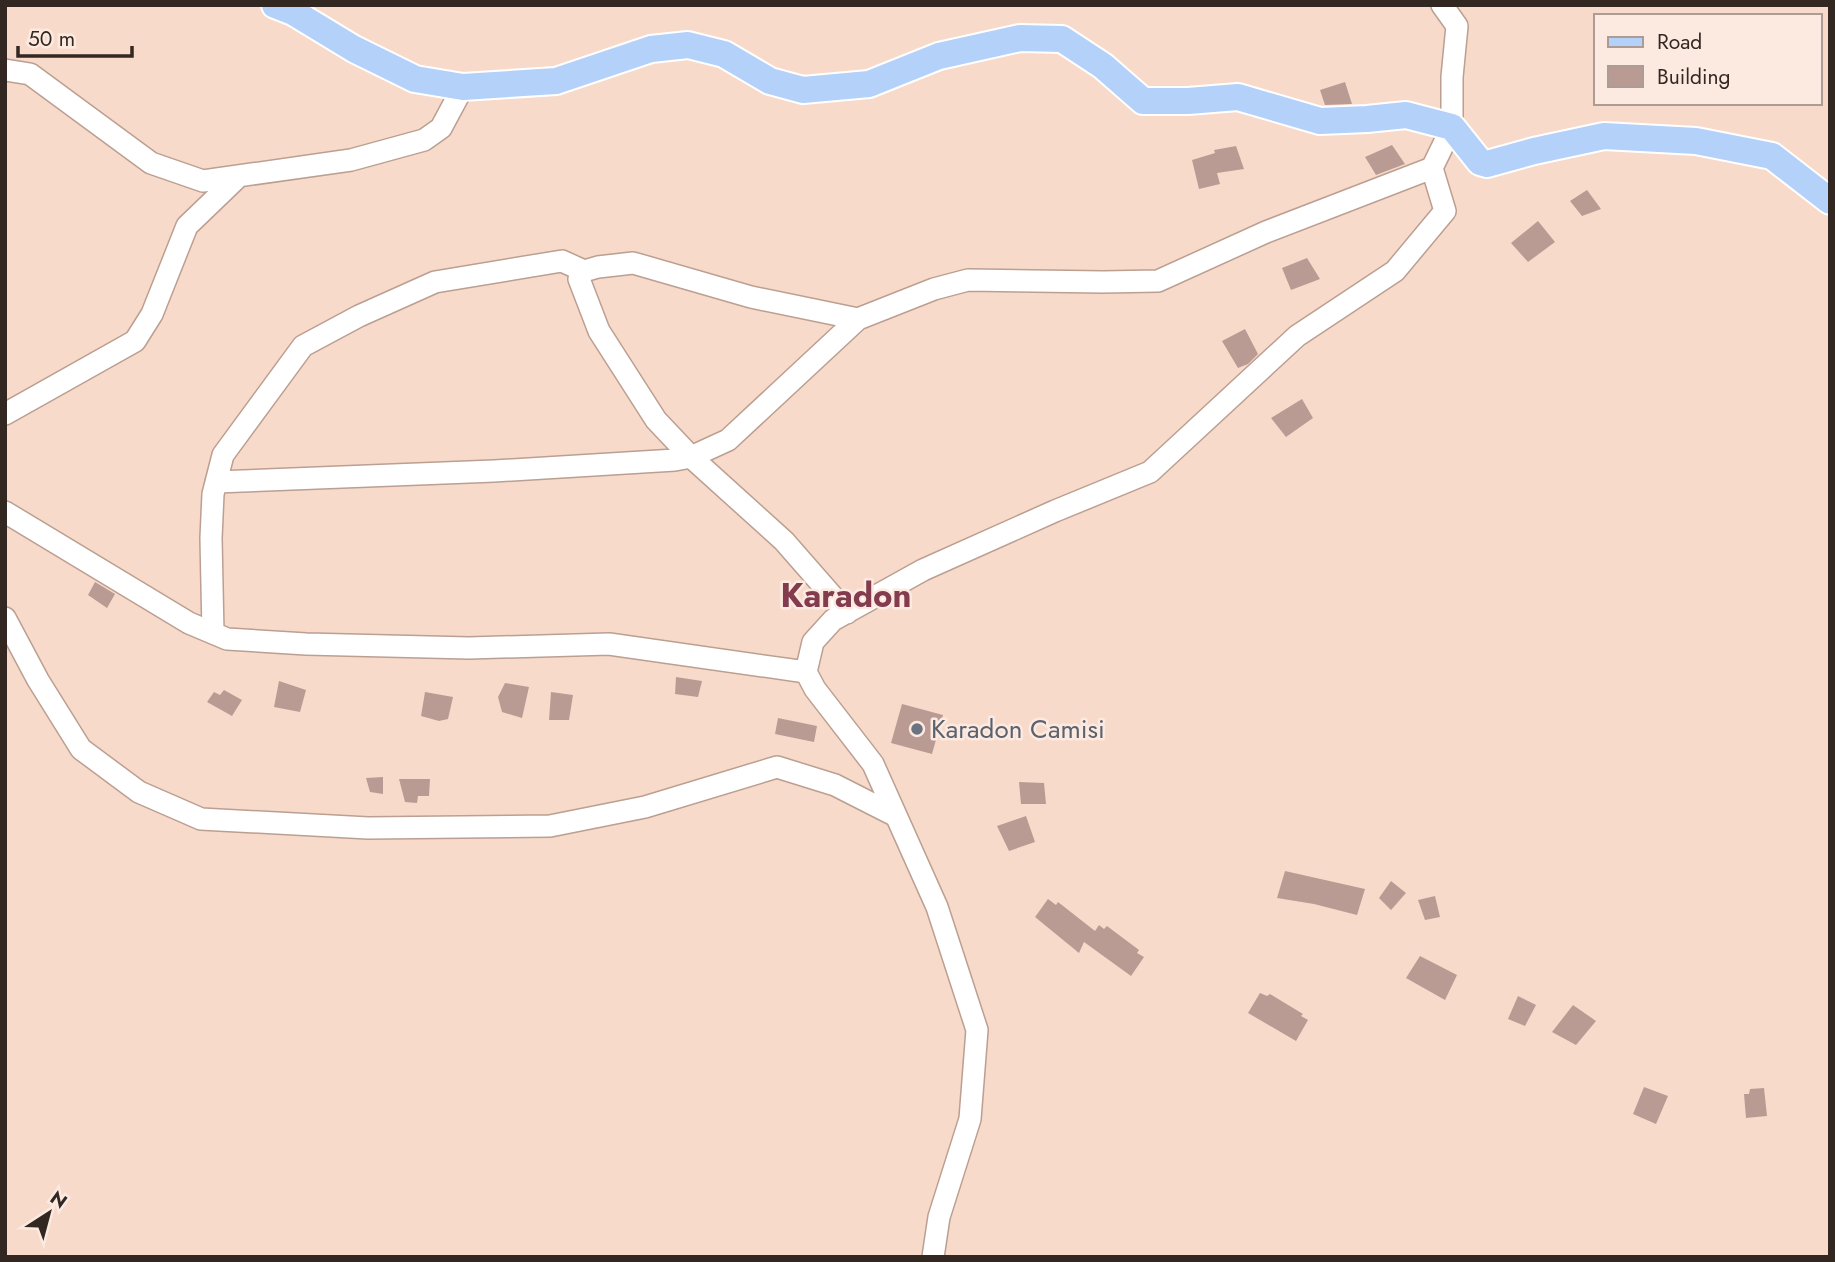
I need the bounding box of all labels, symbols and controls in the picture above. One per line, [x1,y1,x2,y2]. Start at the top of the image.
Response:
scale bar [18,14,131,58]
legend [1594,14,1821,105]
text: 50 m [28,24,75,54]
text: Road [1657,27,1702,57]
text: Building [1657,62,1730,92]
district label: Karadon [780,572,912,619]
place label: Karadon Camisi [931,710,1105,748]
marker: Karadon Camisi [909,721,925,737]
north arrow [14,1178,84,1248]
text: N [45,1184,73,1215]

